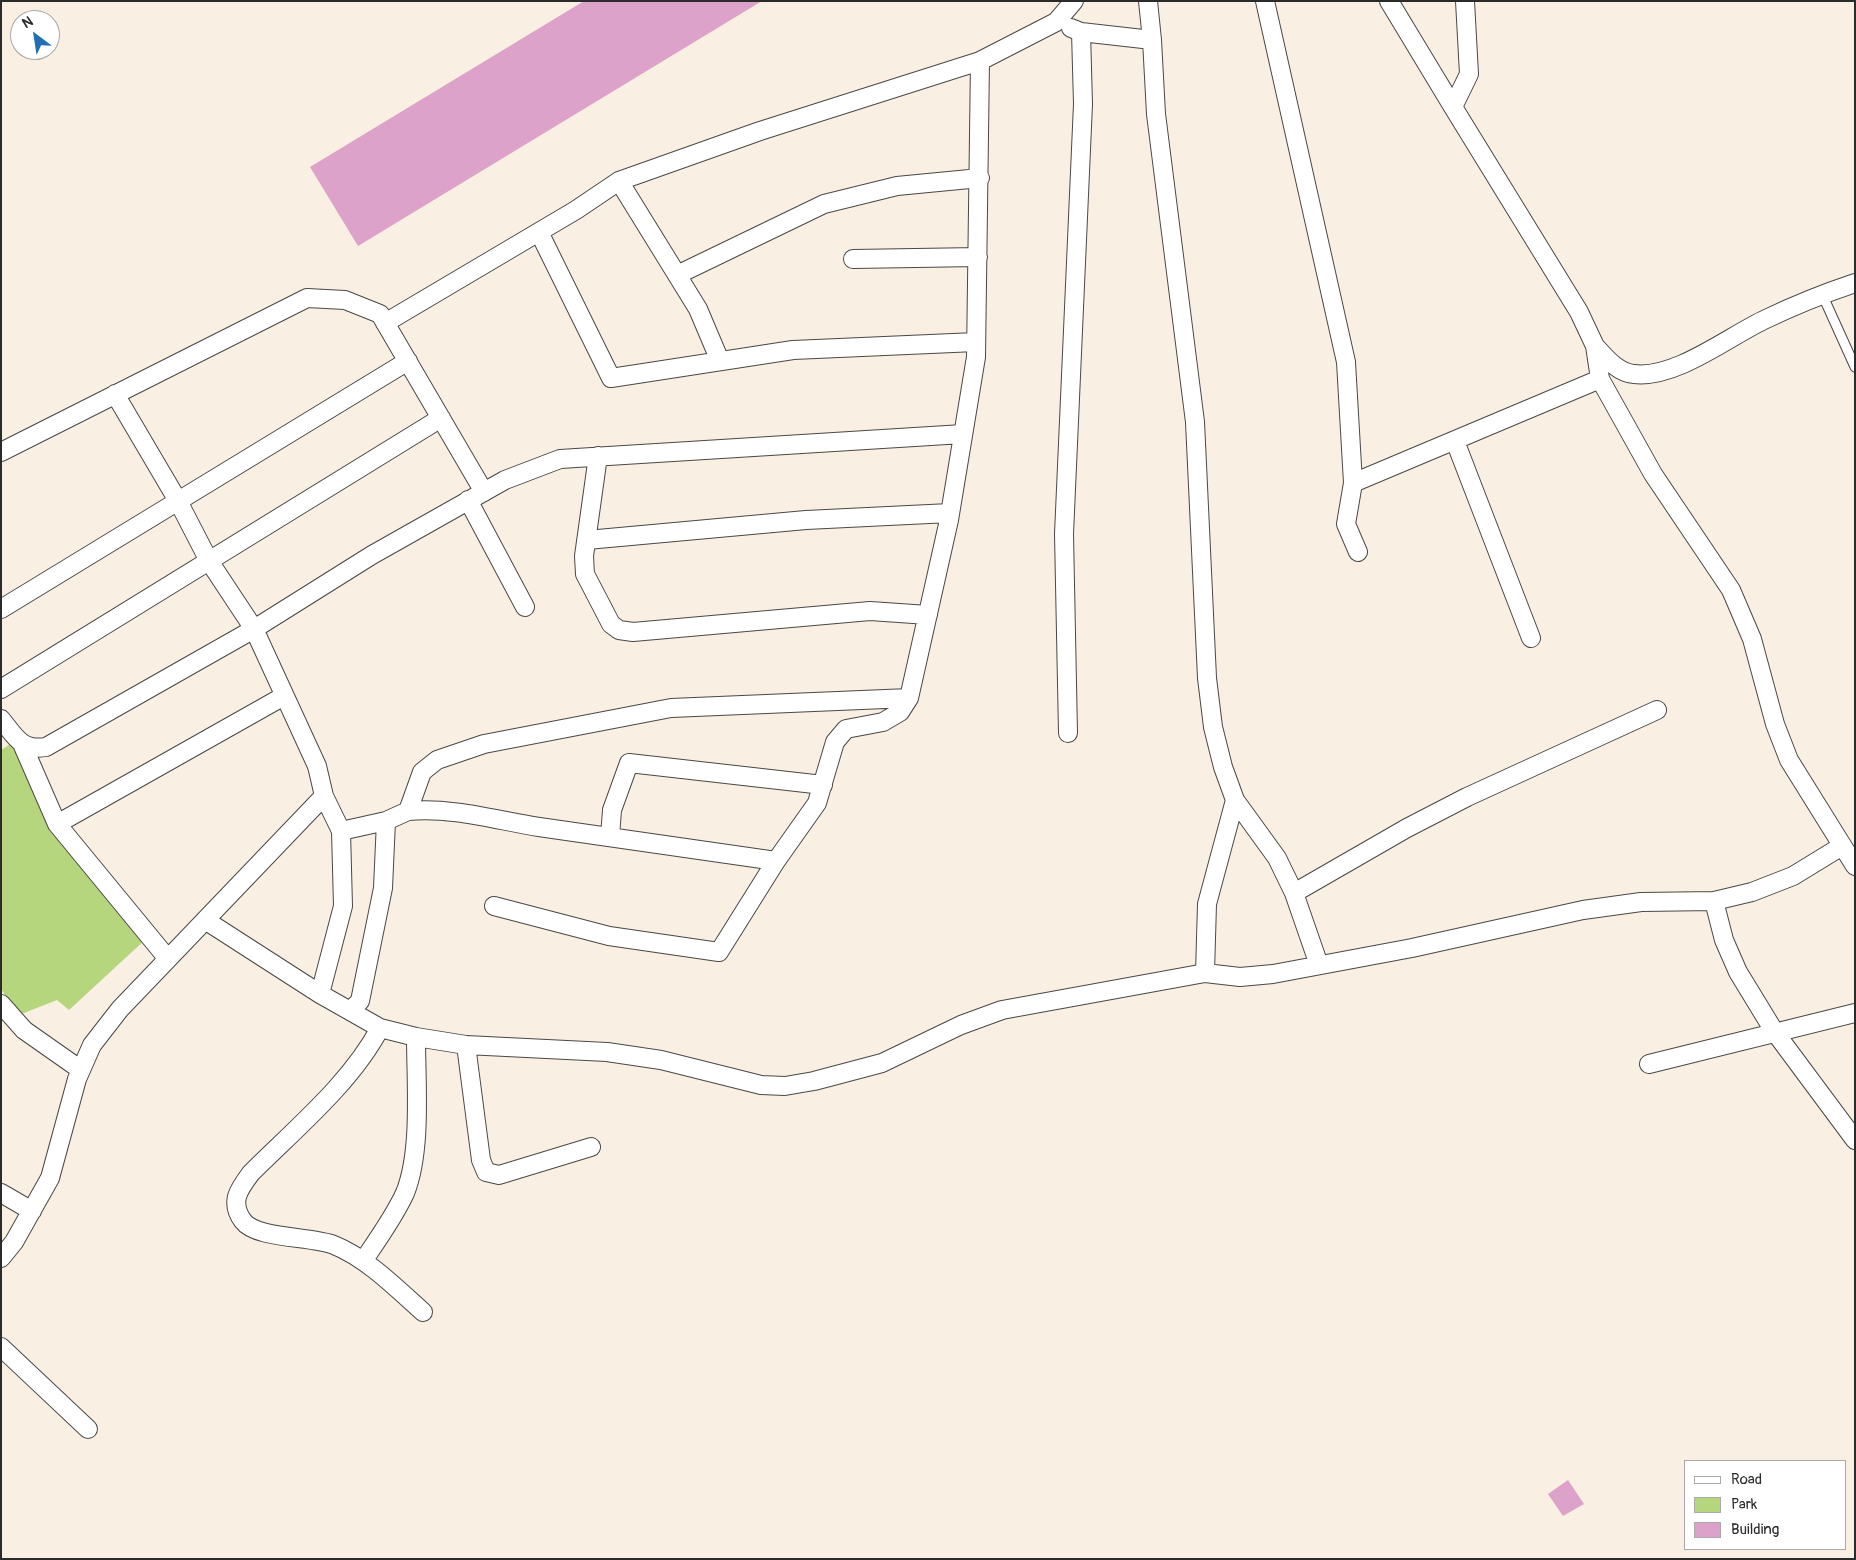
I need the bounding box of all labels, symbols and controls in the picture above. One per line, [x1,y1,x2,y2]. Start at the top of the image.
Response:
north arrow [10,10,60,60]
text: N [19,13,36,32]
legend [1684,1460,1846,1550]
text: Road [1731,1470,1762,1489]
text: Park [1731,1495,1757,1514]
text: Building [1731,1520,1779,1539]

